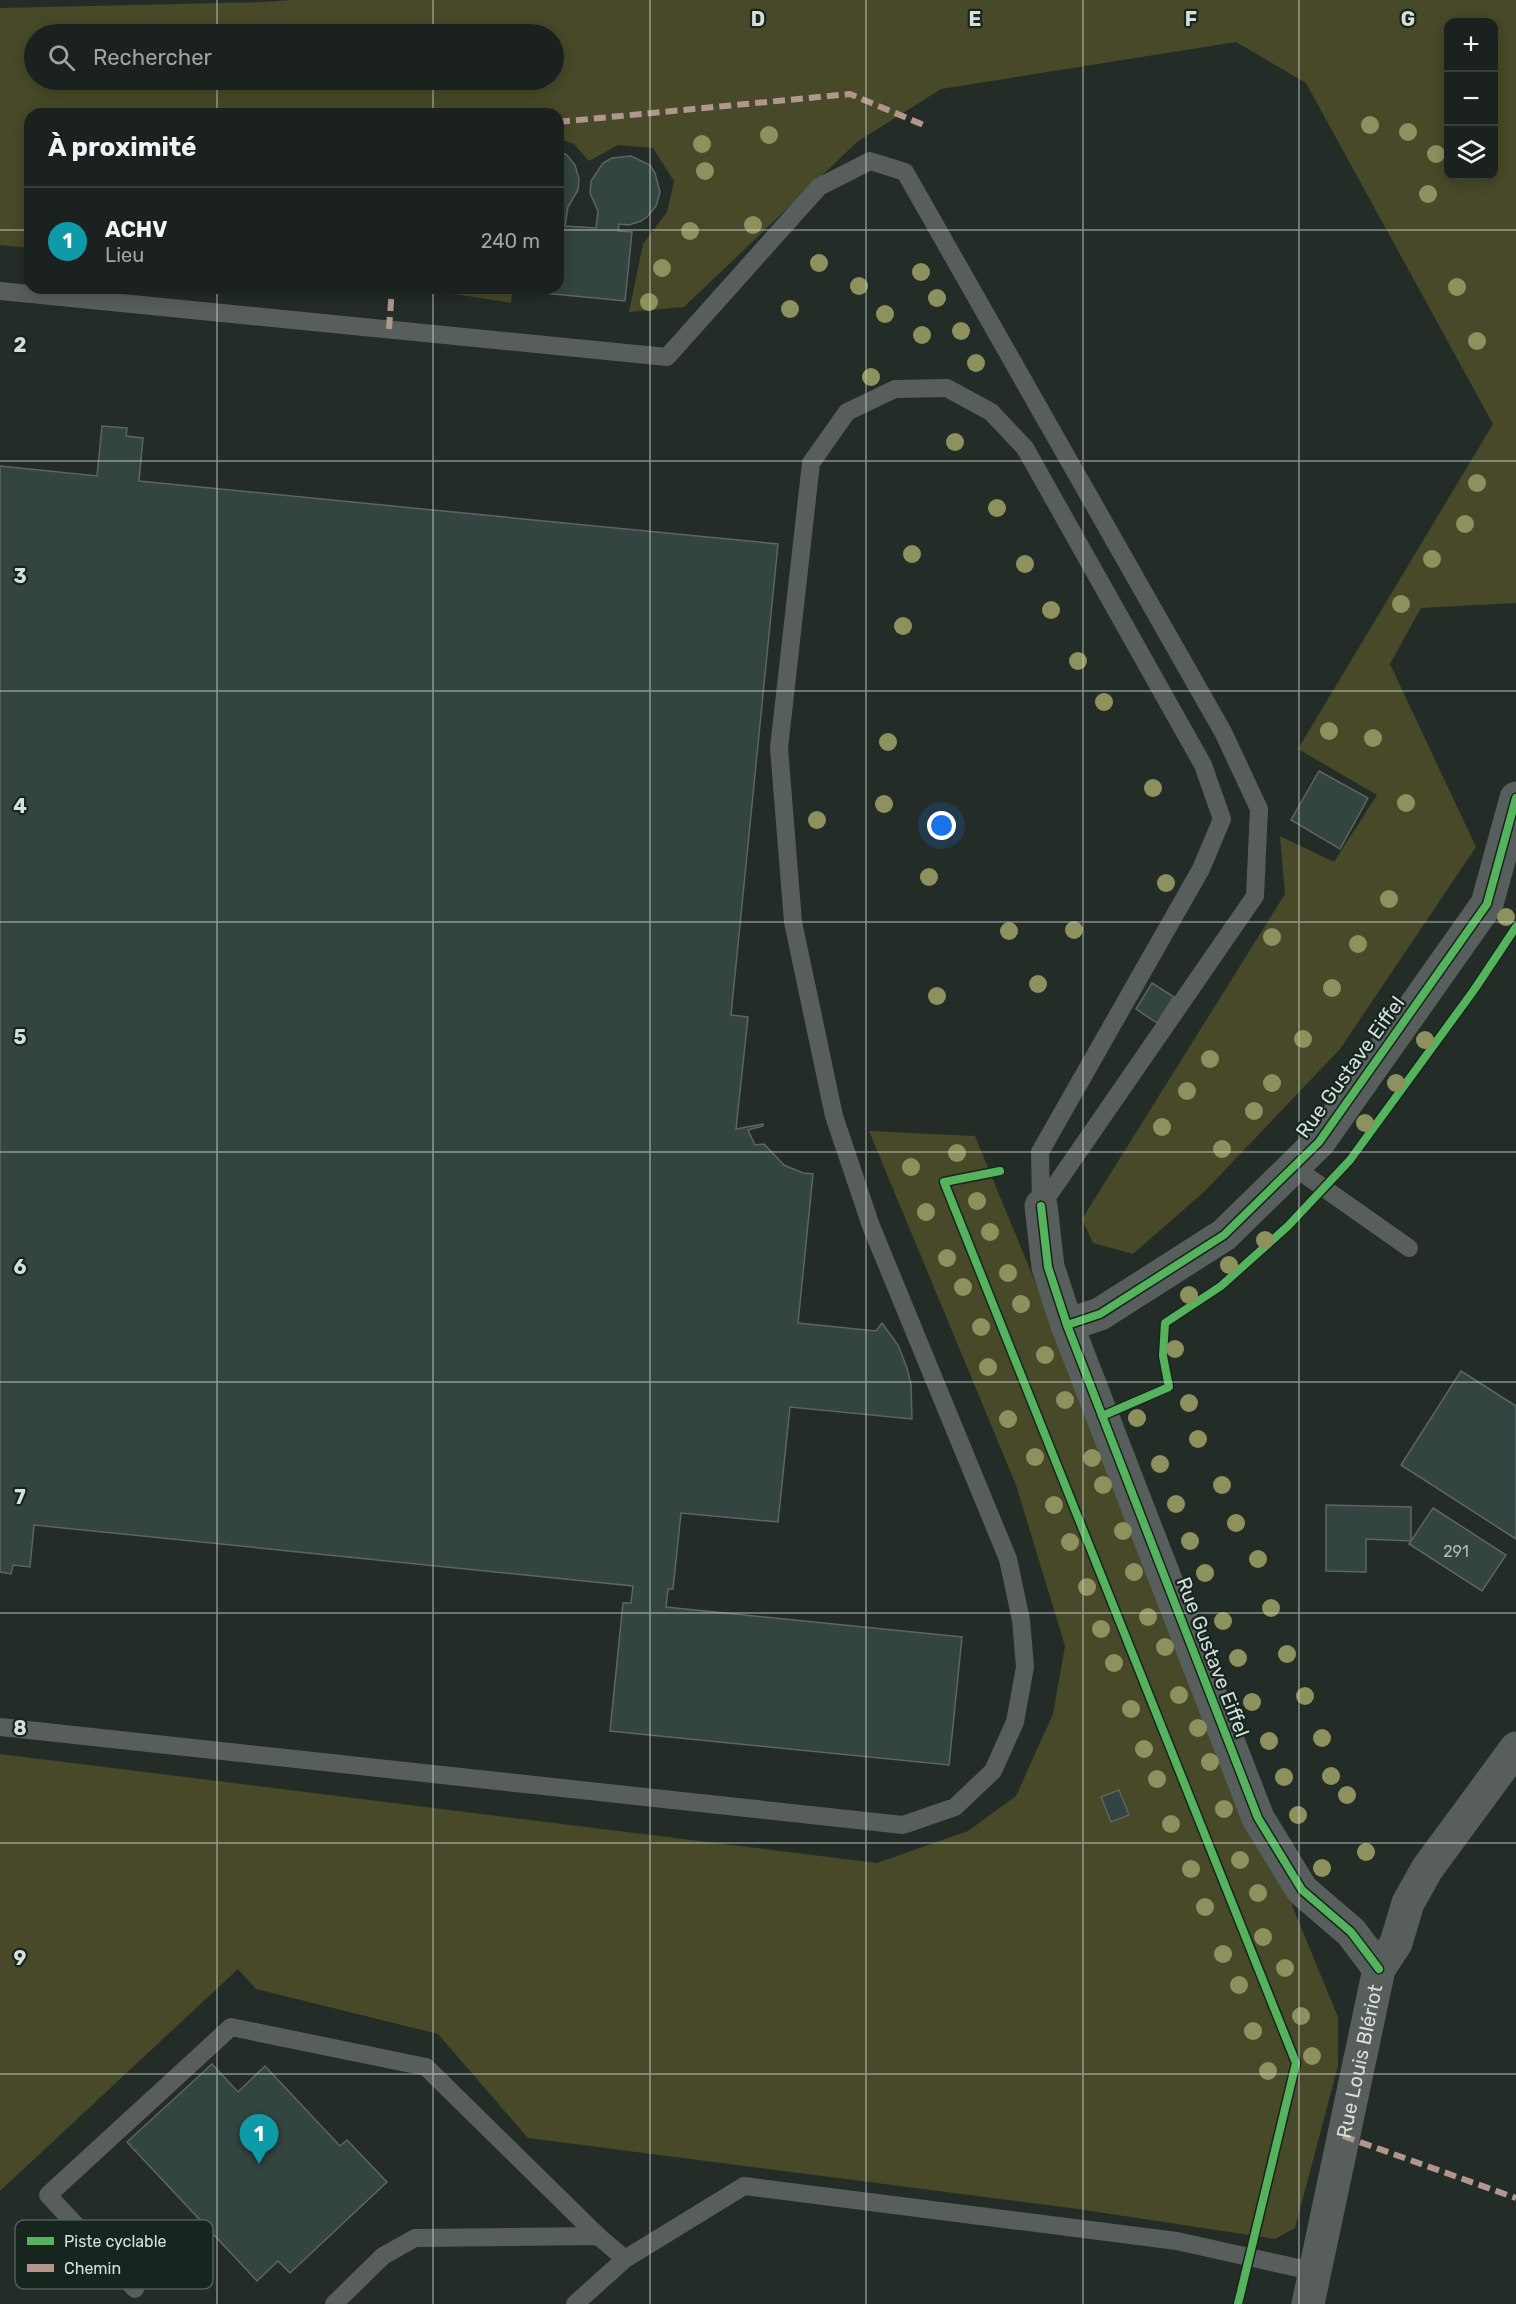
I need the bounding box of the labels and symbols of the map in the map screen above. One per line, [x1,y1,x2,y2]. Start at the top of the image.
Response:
text: D [751,7,765,31]
text: E [969,7,981,31]
text: F [1185,7,1197,31]
text: G [1401,7,1415,31]
text: 2 [14,333,27,357]
text: 3 [13,564,27,588]
text: 4 [13,794,27,818]
your location [927,811,956,840]
street label: Rue Gustave Eiffel [1291,992,1409,1142]
text: 5 [14,1025,27,1049]
text: 6 [13,1255,27,1279]
text: 7 [14,1485,26,1509]
house number: 291 [1443,1542,1469,1561]
street label: Rue Gustave Eiffel [1171,1574,1255,1740]
text: 8 [13,1716,27,1740]
text: 9 [14,1946,27,1970]
street label: Rue Louis Blériot [1331,1982,1387,2141]
pin: 1 [240,2114,278,2164]
legend [15,2220,213,2289]
text: Piste cyclable [64,2232,167,2251]
text: Chemin [64,2259,121,2278]

